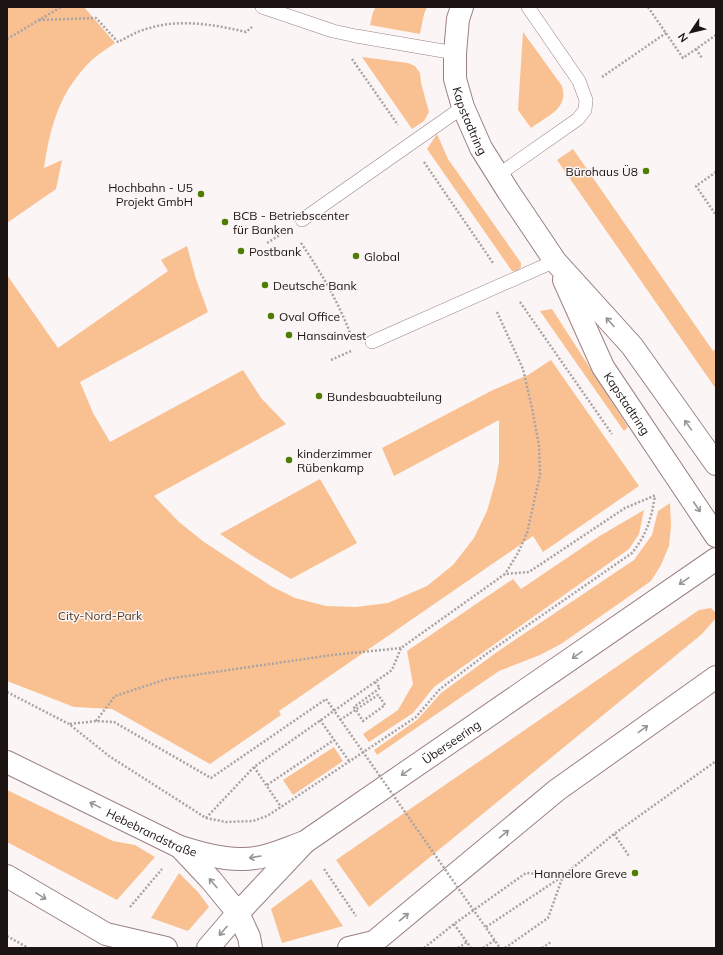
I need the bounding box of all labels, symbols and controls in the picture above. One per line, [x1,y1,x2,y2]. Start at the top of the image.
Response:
north arrow [671,12,711,52]
text: N [675,30,691,45]
street label: Kapstadtring [450,85,491,157]
place label: Bürohaus Ü8 [566,164,638,179]
marker: Bürohaus Ü8 [641,166,651,176]
place label: Hochbahn - U5 Projekt GmbH [108,180,193,209]
marker: Hochbahn - U5 Projekt GmbH [196,189,206,199]
place label: BCB - Betriebscenter für Banken [233,208,350,237]
marker: BCB - Betriebscenter für Banken [220,217,230,227]
place label: Postbank [249,244,302,259]
marker: Postbank [236,246,246,256]
place label: Global [364,249,400,264]
marker: Global [351,251,361,261]
place label: Deutsche Bank [273,278,358,293]
marker: Deutsche Bank [260,280,270,290]
place label: Oval Office [279,309,340,324]
marker: Oval Office [266,311,276,321]
one-way arrow [605,316,614,327]
place label: Hansainvest [297,328,366,343]
marker: Hansainvest [284,330,294,340]
street label: Kapstadtring [601,369,654,437]
place label: Bundesbauabteilung [327,389,442,404]
marker: Bundesbauabteilung [314,391,324,401]
one-way arrow [684,420,692,431]
place label: kinderzimmer Rübenkamp [297,446,373,475]
marker: kinderzimmer Rübenkamp [284,455,294,465]
one-way arrow [693,502,701,513]
one-way arrow [679,577,690,585]
park label: City-Nord-Park [58,608,143,623]
one-way arrow [571,651,583,659]
street label: Überseering [419,716,483,767]
one-way arrow [638,725,649,733]
one-way arrow [401,768,412,776]
one-way arrow [89,801,101,808]
street label: Hebebrandstraße [104,805,199,859]
one-way arrow [498,830,509,839]
one-way arrow [249,853,262,861]
place label: Hannelore Greve [534,866,627,881]
marker: Hannelore Greve [630,868,640,878]
one-way arrow [209,878,218,888]
one-way arrow [35,892,47,900]
one-way arrow [398,913,409,922]
one-way arrow [218,925,227,936]

